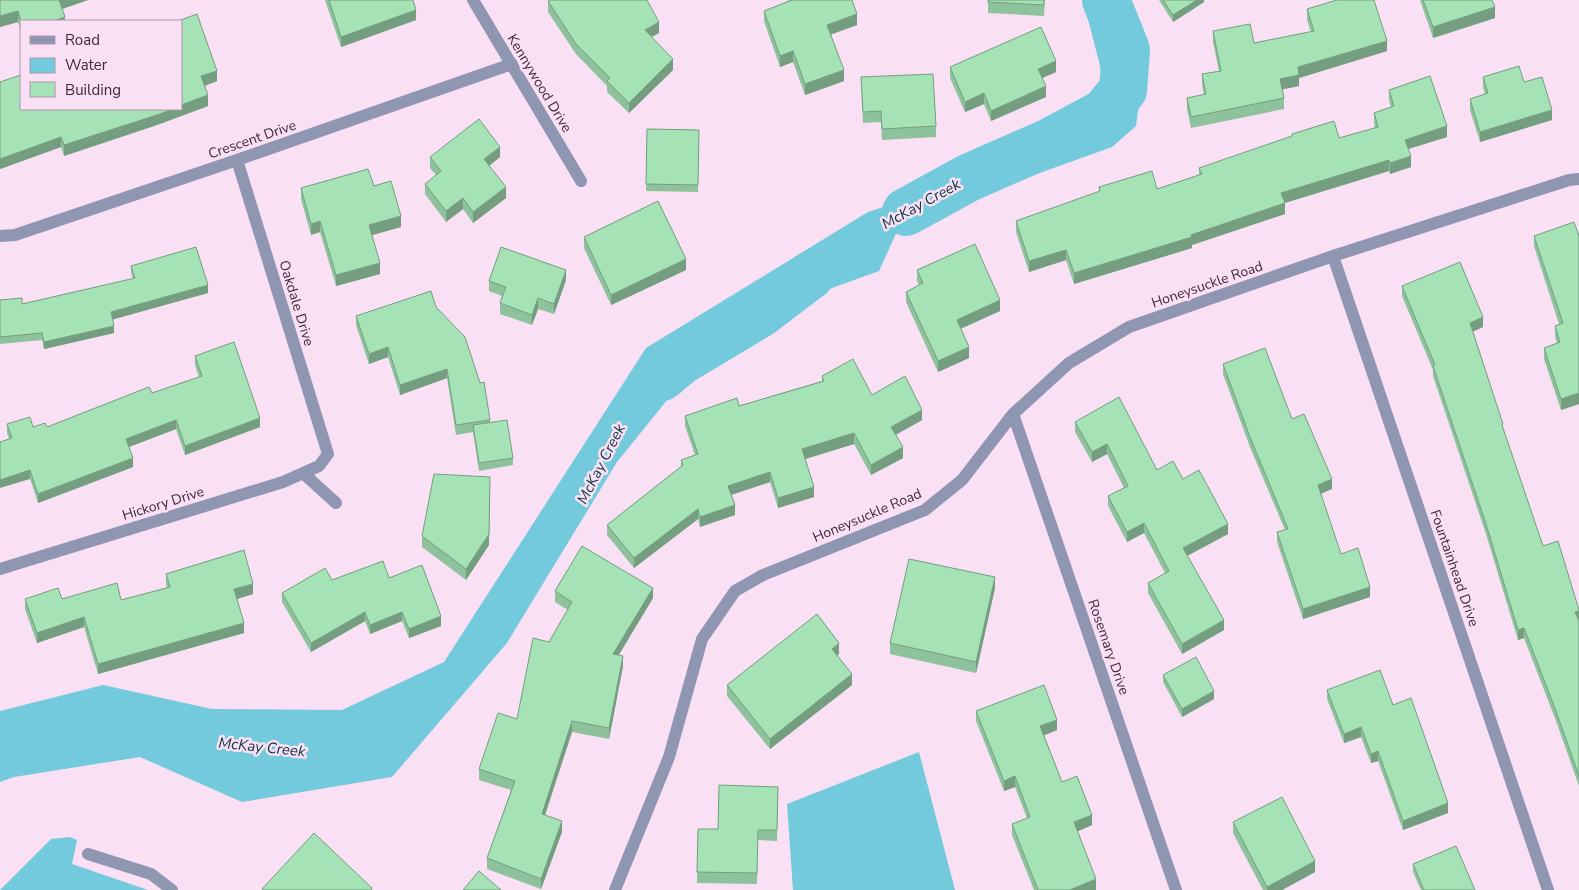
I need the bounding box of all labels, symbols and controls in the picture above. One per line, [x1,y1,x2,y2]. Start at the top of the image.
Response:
legend [20,20,182,110]
text: Road [65,30,100,50]
street label: Kennywood Drive [503,31,576,136]
text: Water [65,55,108,75]
text: Building [65,80,121,100]
street label: Crescent Drive [206,116,299,163]
water label: McKay Creek [878,174,965,234]
street label: Honeysuckle Road [1149,257,1265,312]
street label: Oakdale Drive [274,258,319,348]
water label: McKay Creek [572,420,630,507]
street label: Hickory Drive [120,482,206,525]
street label: Honeysuckle Road [810,484,925,547]
street label: Fountainhead Drive [1426,507,1483,629]
street label: Rosemary Drive [1083,597,1134,698]
water label: McKay Creek [217,732,307,762]

